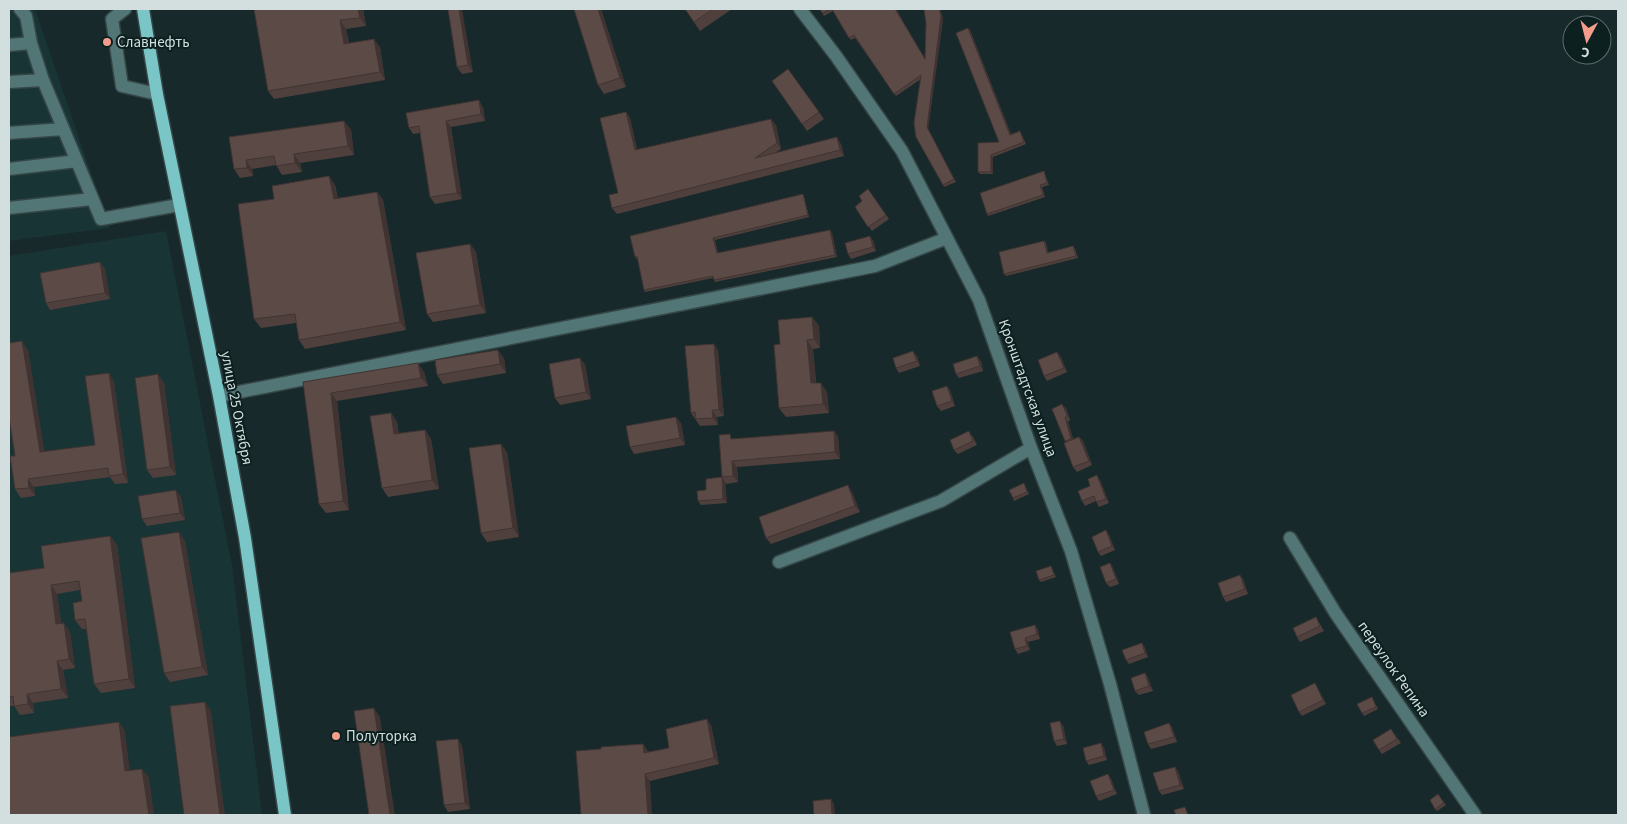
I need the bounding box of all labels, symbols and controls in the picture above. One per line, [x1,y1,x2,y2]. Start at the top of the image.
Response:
north arrow [1562,15,1612,65]
place label: Славнефть [117,32,190,53]
marker: Славнефть [101,36,113,48]
text: С [1580,41,1591,62]
street label: Кронштадтская улица [993,316,1062,460]
street label: улица 25 Октября [215,349,258,467]
street label: переулок Репина [1352,617,1435,722]
place label: Полуторка [346,726,417,747]
marker: Полуторка [330,730,342,742]

